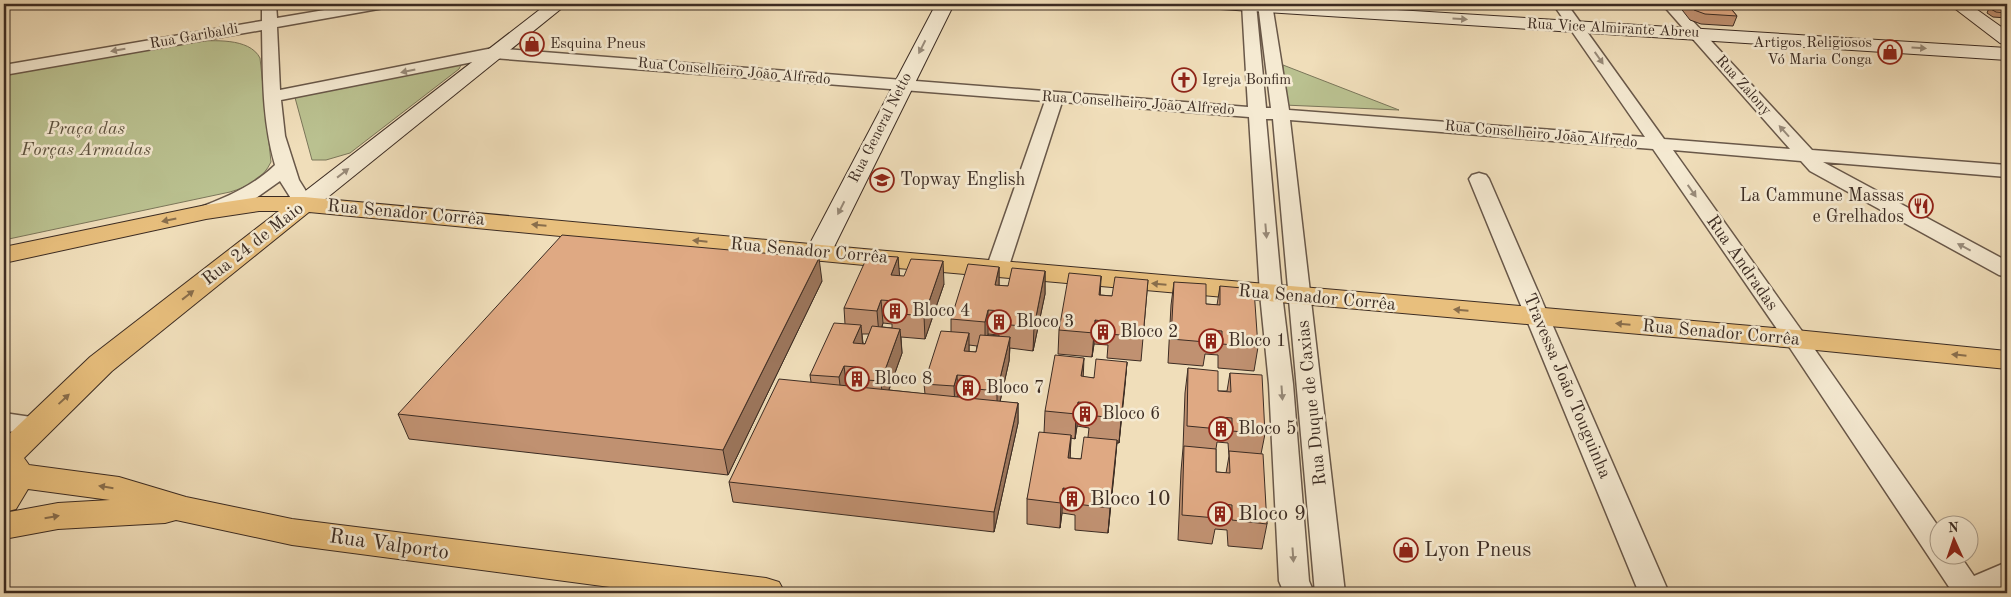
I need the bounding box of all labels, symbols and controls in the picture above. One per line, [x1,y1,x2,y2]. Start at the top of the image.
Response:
one-way arrow [1453,16,1469,24]
street label: Rua Vice Almirante Abreu [1526,17,1700,41]
street label: Rua Garibaldi [148,22,240,52]
shop icon: Esquina Pneus [519,31,545,57]
place label: Artigos Religiosos Vó Maria Conga [1753,36,1873,68]
place label: Esquina Pneus [550,37,646,52]
shop icon: Artigos Religiosos Vó Maria Conga [1877,39,1903,65]
one-way arrow [918,40,926,54]
one-way arrow [1912,45,1928,53]
one-way arrow [110,47,126,55]
one-way arrow [1594,51,1604,65]
street label: Rua Zalony [1712,53,1774,119]
street label: Rua Conselheiro João Alfredo [637,56,831,88]
one-way arrow [401,67,416,75]
church icon: Igreja Bonfim [1171,67,1197,93]
street label: Rua General Netto [847,71,915,185]
place label: Igreja Bonfim [1202,73,1291,88]
street label: Rua Conselheiro João Alfredo [1041,90,1235,118]
street label: Rua Conselheiro João Alfredo [1444,119,1638,151]
park label: Praça das Forças Armadas [20,120,151,159]
one-way arrow [1778,125,1790,137]
school or university icon: Topway English [869,167,895,193]
one-way arrow [336,168,349,179]
place label: Topway English [900,171,1026,189]
one-way arrow [1687,184,1697,198]
place label: La Cammune Massas e Grelhados [1740,187,1904,226]
restaurant icon: La Cammune Massas e Grelhados [1908,193,1934,219]
street label: Rua Senador Corrêa [326,197,486,229]
street label: Rua 24 de Maio [199,199,307,289]
one-way arrow [837,201,845,215]
street label: Rua Andradas [1703,212,1782,314]
one-way arrow [161,216,177,224]
one-way arrow [530,221,546,229]
one-way arrow [1262,224,1270,240]
street label: Rua Senador Corrêa [729,235,889,267]
one-way arrow [692,237,708,245]
one-way arrow [1957,243,1972,251]
one-way arrow [1151,279,1167,287]
street label: Rua Senador Corrêa [1237,282,1397,314]
one-way arrow [182,290,195,301]
street label: Travessa João Touguinha [1520,291,1614,481]
building icon: Bloco 4 [882,298,908,324]
place label: Bloco 4 [912,302,970,320]
one-way arrow [1452,306,1468,314]
building icon: Bloco 3 [986,309,1012,335]
place label: Bloco 3 [1016,313,1074,331]
street label: Rua Senador Corrêa [1641,317,1801,349]
building icon: Bloco 2 [1090,319,1116,345]
street label: Rua Duque de Caxias [1294,319,1330,487]
one-way arrow [1614,320,1630,328]
place label: Bloco 2 [1120,323,1178,341]
building icon: Bloco 1 [1198,328,1224,354]
place label: Bloco 1 [1228,332,1286,350]
one-way arrow [1950,351,1966,359]
building icon: Bloco 8 [844,366,870,392]
place label: Bloco 8 [874,370,932,388]
building icon: Bloco 7 [955,375,981,401]
place label: Bloco 7 [986,379,1044,397]
one-way arrow [1278,385,1286,401]
one-way arrow [57,393,69,405]
building icon: Bloco 6 [1072,401,1098,427]
place label: Bloco 6 [1102,405,1160,423]
building icon: Bloco 5 [1208,416,1234,442]
place label: Bloco 5 [1238,420,1296,438]
one-way arrow [98,482,114,490]
building icon: Bloco 10 [1059,486,1085,512]
place label: Bloco 10 [1090,489,1170,510]
building icon: Bloco 9 [1207,501,1233,527]
place label: Bloco 9 [1238,504,1306,525]
one-way arrow [44,512,60,520]
north arrow [1928,514,1978,564]
text: N [1948,521,1959,535]
street label: Rua Valporto [328,526,450,564]
shop icon: Lyon Pneus [1393,537,1419,563]
place label: Lyon Pneus [1424,540,1531,561]
one-way arrow [1289,548,1297,564]

